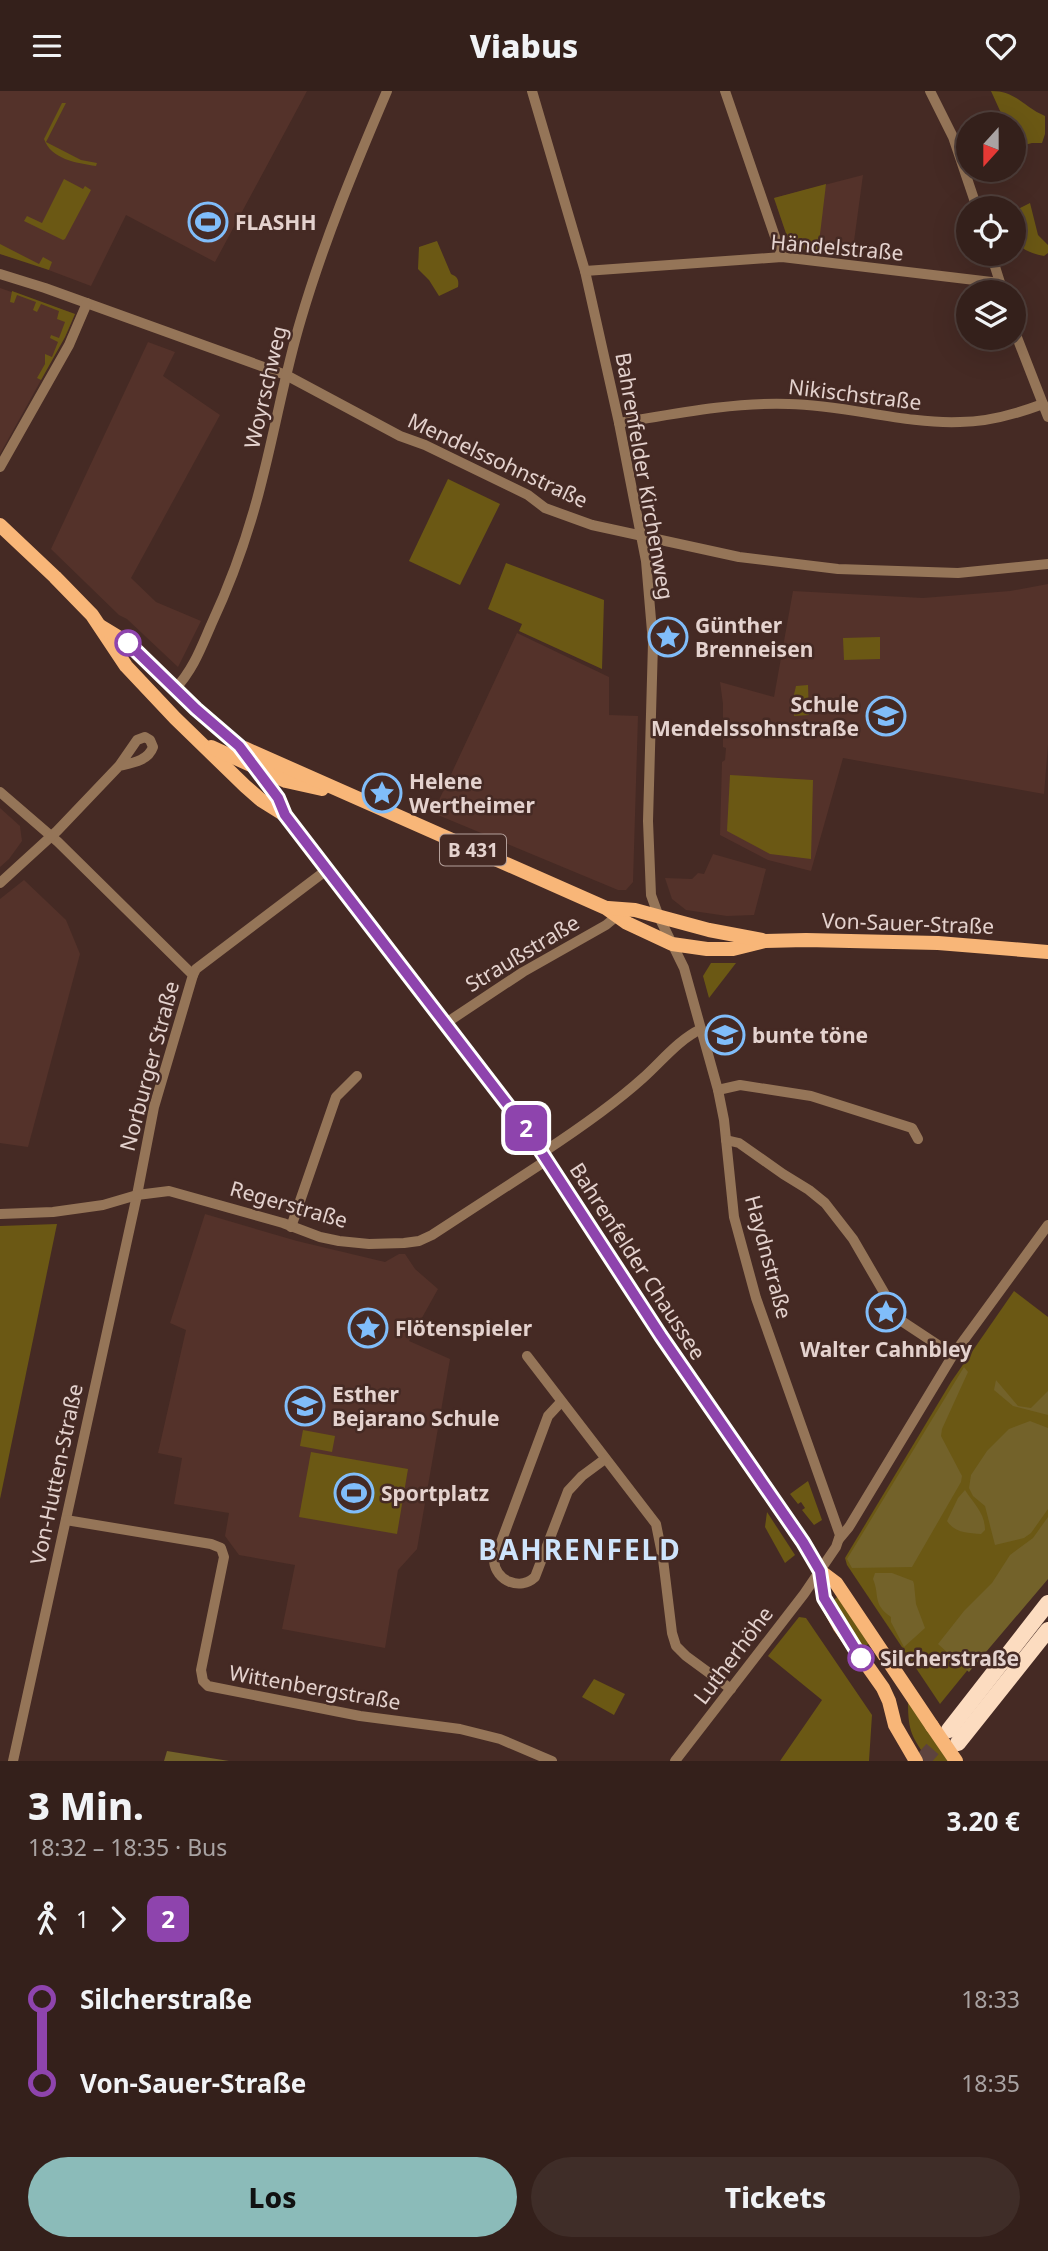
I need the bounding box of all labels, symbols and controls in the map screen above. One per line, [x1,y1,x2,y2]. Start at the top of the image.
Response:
text: Viabus [470,24,578,67]
icon: menu [28,27,66,65]
icon: heart [982,27,1020,65]
north arrow [956,112,1026,182]
map controls [956,112,1026,350]
button: locate [956,196,1026,266]
sports icon: FLASHH [187,201,229,243]
place label: FLASHH [235,208,317,236]
street label: Händelstraße [769,227,905,267]
button: layers [956,280,1026,350]
street label: Woyrschweg [237,323,293,451]
street label: Bahrenfelder Kirchenweg [609,350,681,602]
street label: Nikischstraße [787,372,923,416]
street label: Mendelssohnstraße [403,406,593,514]
place label: Günther Brenneisen [695,611,813,663]
place icon: Günther Brenneisen [647,616,689,658]
unlabelled marker [115,630,141,656]
place label: Schule Mendelssohnstraße [651,690,859,742]
school or university icon: Schule Mendelssohnstraße [865,695,907,737]
place label: Helene Wertheimer [409,767,535,819]
place icon: Helene Wertheimer [361,772,403,814]
road number: B 431 [440,835,506,865]
street label: Von-Sauer-Straße [821,906,995,940]
street label: Straußstraße [460,908,584,998]
street label: Norburger Straße [113,978,185,1154]
school or university icon: bunte töne [704,1014,746,1056]
place label: bunte töne [752,1021,868,1049]
line badge: 2 [503,1105,549,1151]
text: 2 [519,1111,533,1144]
street label: Bahrenfelder Chaussee [564,1157,712,1365]
street label: Regerstraße [227,1174,351,1234]
street label: Haydnstraße [739,1192,799,1322]
place icon: Walter Cahnbley [865,1291,907,1333]
place icon: Flötenspieler [347,1307,389,1349]
place label: Flötenspieler [395,1314,533,1342]
place label: Walter Cahnbley [800,1335,972,1363]
place label: Esther Bejarano Schule [332,1380,500,1432]
street label: Von-Hutten-Straße [23,1381,89,1567]
school or university icon: Esther Bejarano Schule [284,1385,326,1427]
sports icon: Sportplatz [333,1472,375,1514]
place label: Sportplatz [381,1479,489,1507]
district label: BAHRENFELD [478,1530,682,1568]
street label: Lutherhöhe [687,1600,779,1710]
place label: Silcherstraße [880,1644,1019,1672]
marker: Silcherstraße [848,1645,874,1671]
street label: Wittenbergstraße [227,1658,403,1716]
text: 3 Min. [28,1779,144,1831]
text: 3.20 € [946,1803,1020,1839]
text: 18:32 – 18:35 · Bus [28,1831,227,1863]
icon: walk [28,1900,66,1938]
icon: forward [99,1900,137,1938]
text: 2 [161,1902,175,1935]
text: 1 [76,1903,89,1935]
text: Silcherstraße [80,1981,252,2017]
text: 18:33 [961,1983,1020,2015]
text: Von-Sauer-Straße [80,2065,306,2101]
text: 18:35 [961,2067,1020,2099]
button: Los [28,2157,517,2237]
button: Tickets [531,2157,1020,2237]

